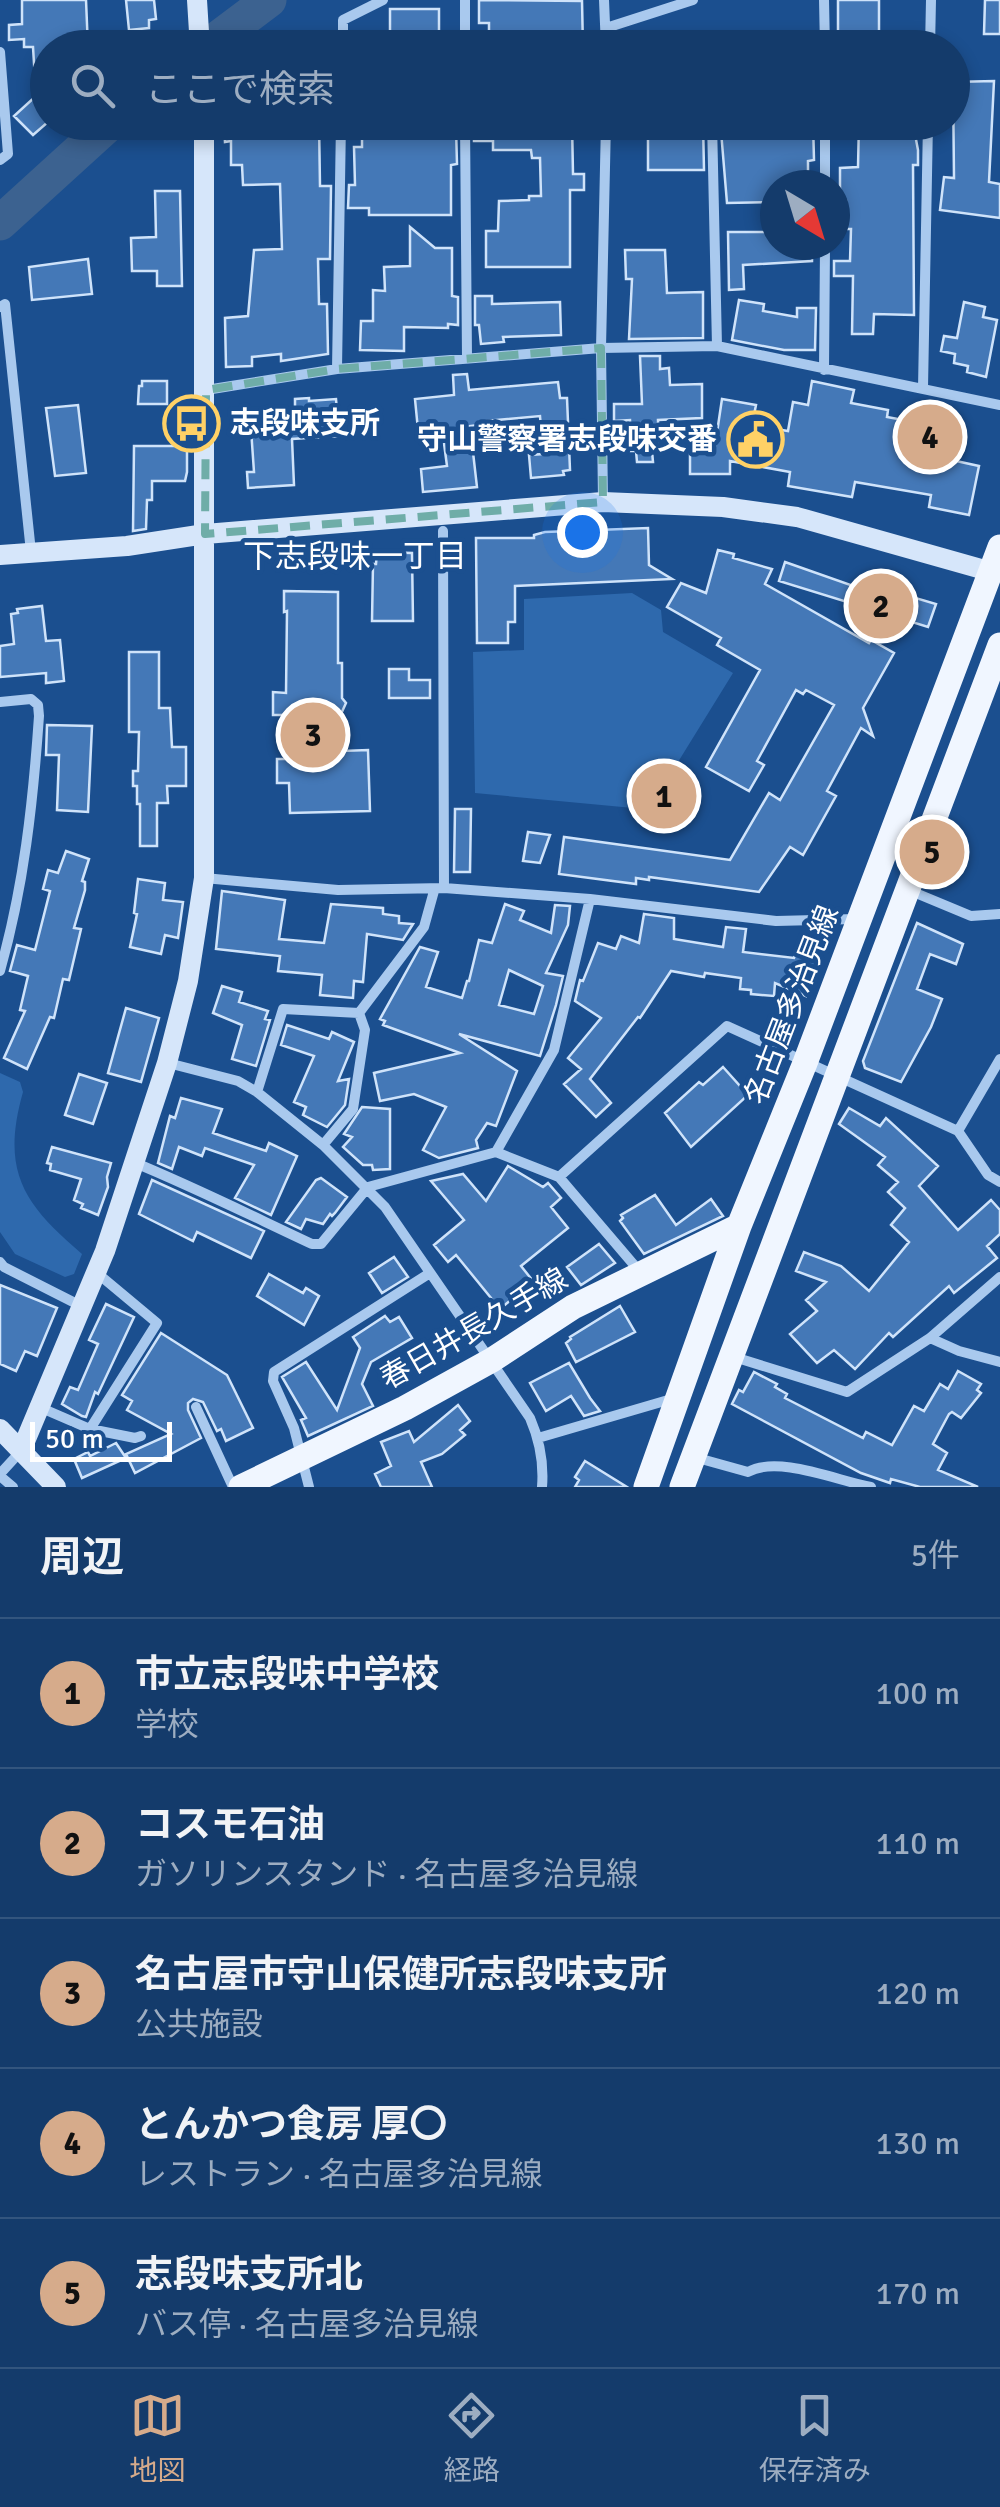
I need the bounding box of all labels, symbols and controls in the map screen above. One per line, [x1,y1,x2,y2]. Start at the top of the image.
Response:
search box [30,30,970,140]
icon: search [65,58,120,113]
text: ここで検索 [145,66,335,113]
north arrow [760,170,850,260]
bus stop icon: 志段味支所 [161,393,221,453]
pin: 4 [898,400,962,474]
place label: 志段味支所 [230,405,380,442]
public building icon: 守山警察署志段味交番 [726,409,786,469]
place label: 守山警察署志段味交番 [417,421,717,458]
your location [557,507,608,558]
district label: 下志段味一丁目 [243,537,467,576]
pin: 2 [848,568,914,644]
pin: 3 [280,698,346,772]
pin: 1 [632,758,696,834]
pin: 5 [900,814,964,890]
street label: 名古屋多治見線 [737,900,847,1110]
street label: 春日井長久手線 [374,1260,574,1398]
scale bar [30,1417,172,1462]
text: 50 m [45,1422,104,1456]
text: 周辺 [40,1532,124,1583]
text: 5件 [911,1536,960,1575]
text: 市立志段味中学校 [135,1651,439,1698]
text: 1 [64,1674,81,1713]
text: 100 m [876,1674,960,1713]
text: 学校 [135,1705,199,1744]
text: コスモ石油 [135,1801,325,1848]
text: 2 [64,1824,81,1863]
text: 110 m [876,1824,960,1863]
text: ガソリンスタンド · 名古屋多治見線 [135,1855,638,1894]
text: 名古屋市守山保健所志段味支所 [135,1951,667,1998]
text: 3 [64,1974,81,2013]
text: 120 m [876,1974,960,2013]
text: 公共施設 [135,2005,263,2044]
text: とんかつ食房 厚〇 [135,2101,447,2148]
text: 4 [64,2124,81,2163]
text: 130 m [876,2124,960,2163]
text: レストラン · 名古屋多治見線 [135,2155,543,2194]
text: 志段味支所北 [135,2251,363,2298]
text: 5 [64,2274,81,2313]
text: 170 m [876,2274,960,2313]
text: バス停 · 名古屋多治見線 [135,2305,479,2344]
tab: 地図 [129,2388,185,2488]
tab: 経路 [444,2388,500,2488]
tab: 保存済み [759,2388,871,2488]

